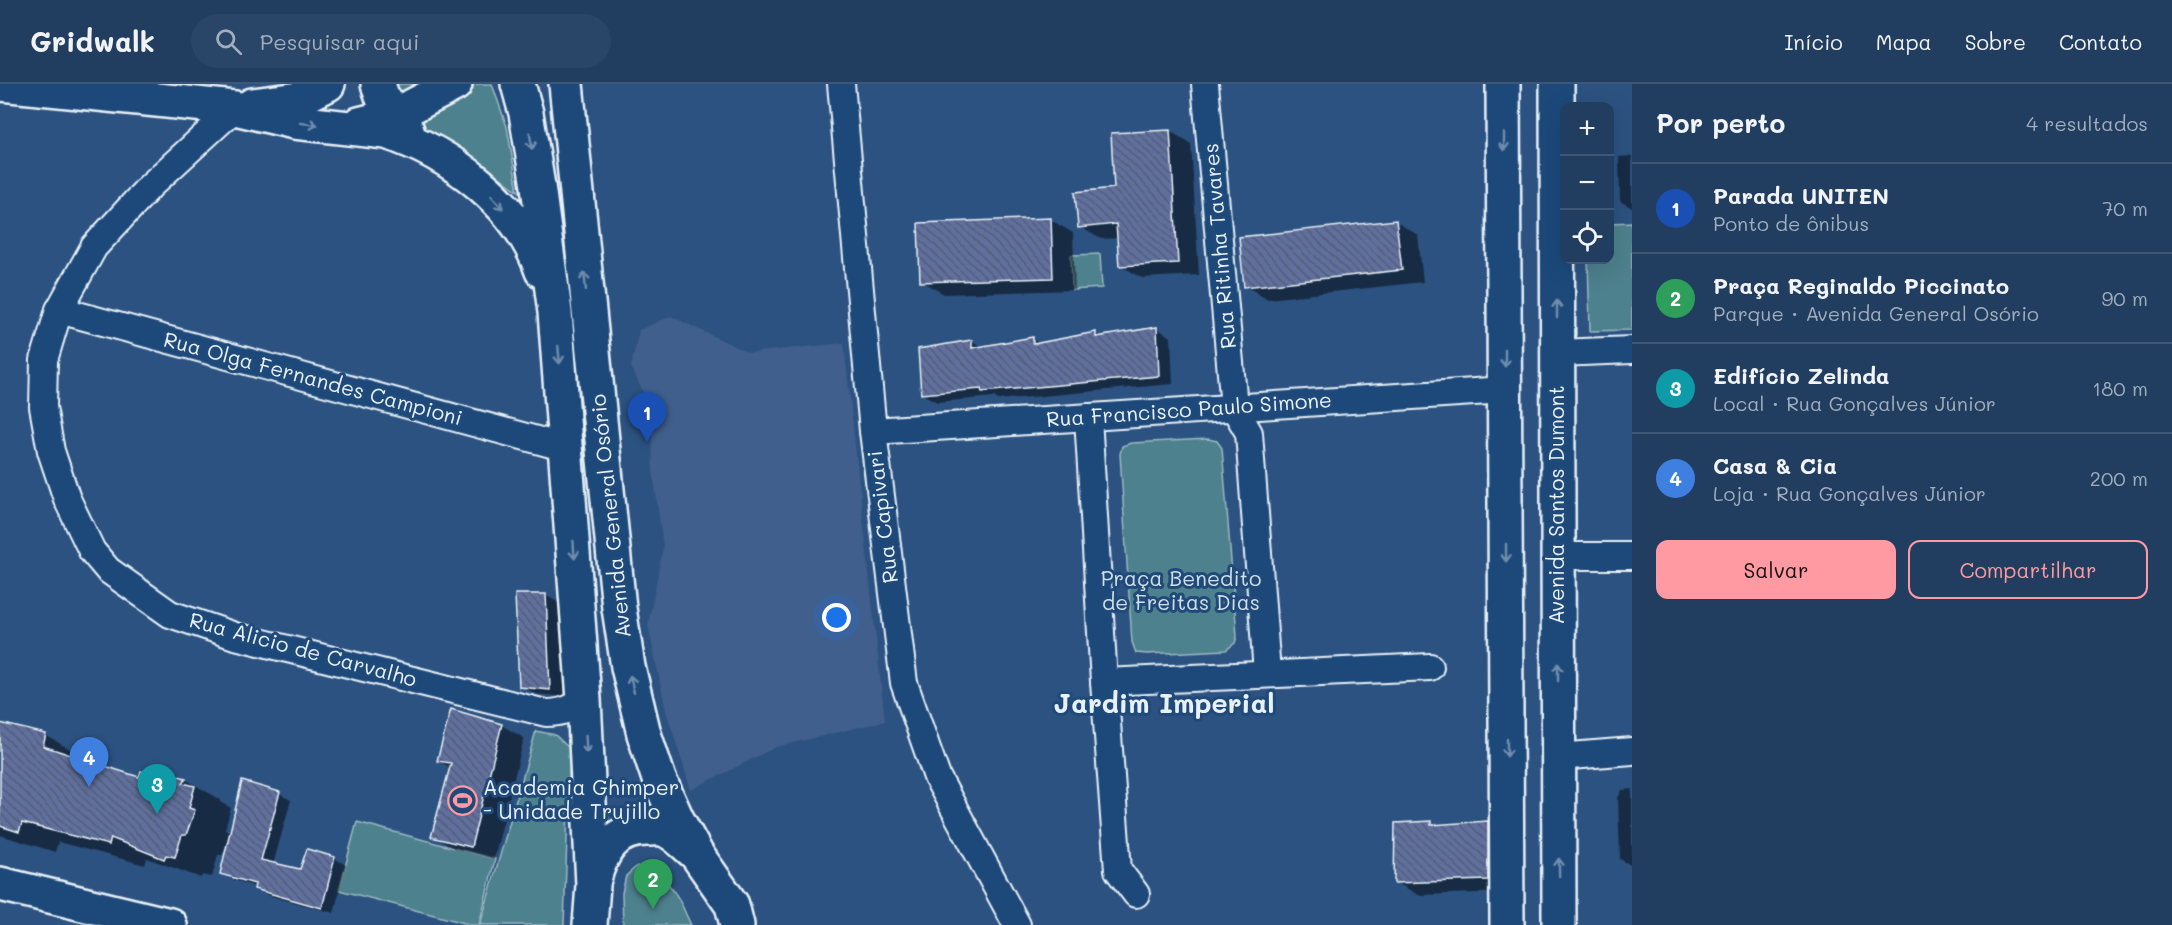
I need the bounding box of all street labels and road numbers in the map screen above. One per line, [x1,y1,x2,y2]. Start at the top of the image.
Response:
street label: Rua Ritinha Tavares [1196,142,1241,350]
street label: Rua Olga Fernandes Campioni [161,325,466,430]
street label: Rua Francisco Paulo Simone [1045,385,1333,432]
street label: Avenida Santos Dumont [1542,386,1569,624]
street label: Avenida General Osório [583,393,636,640]
street label: Rua Capivari [860,449,903,585]
street label: Rua Alicio de Carvalho [187,605,420,692]

